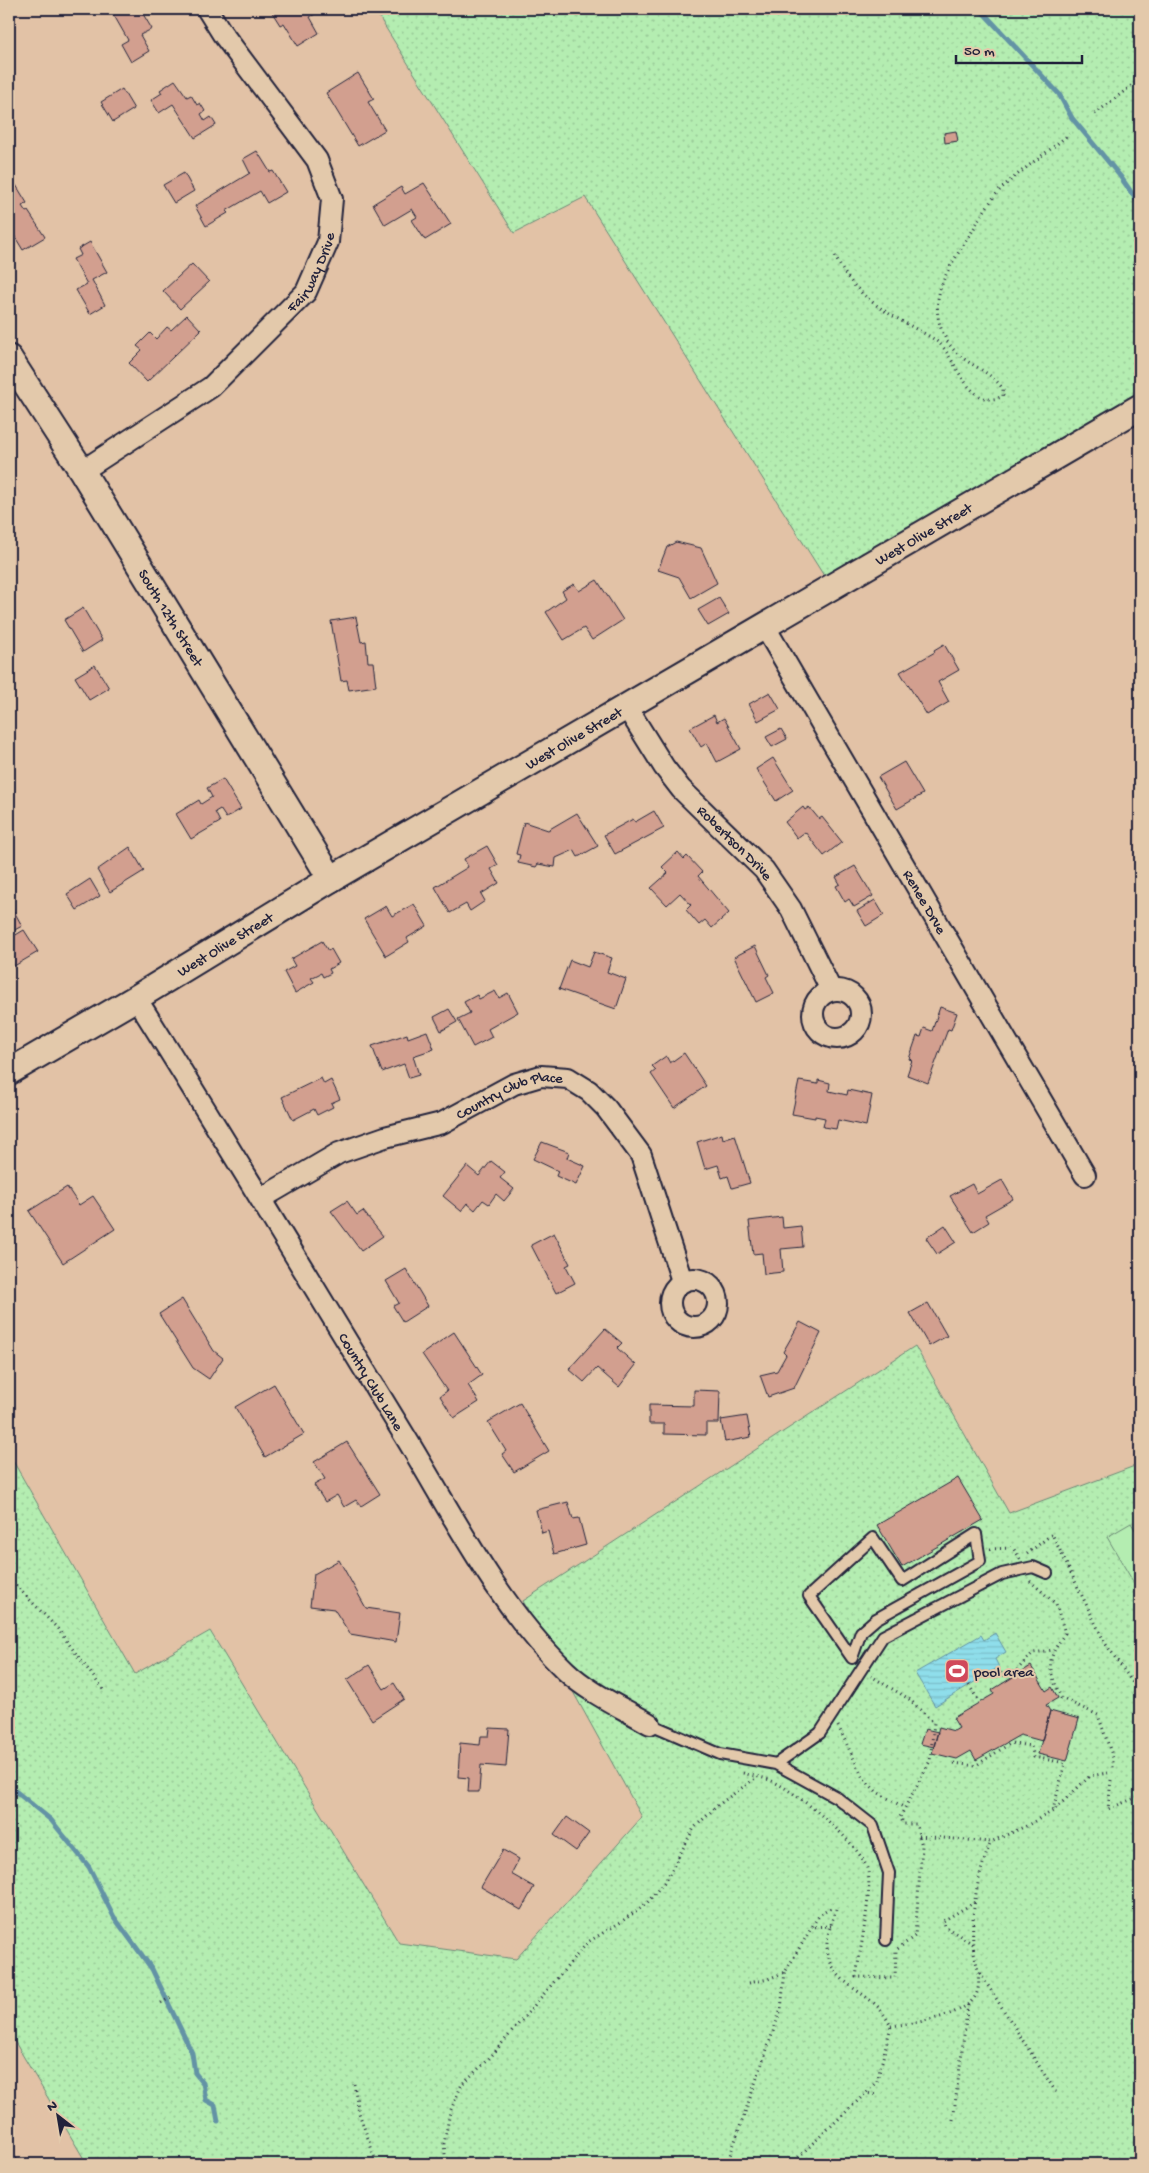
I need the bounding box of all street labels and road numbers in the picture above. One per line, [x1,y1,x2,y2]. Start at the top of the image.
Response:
street label: Fairway Drive [283,232,340,318]
street label: West Olive Street [872,499,978,571]
street label: South 12th Street [133,566,207,672]
street label: West Olive Street [523,703,628,775]
street label: Robertson Drive [692,803,776,885]
street label: Renee Drve [898,867,949,938]
street label: West Olive Street [174,908,279,982]
street label: Country Club Place [453,1069,564,1125]
street label: Country Club Lane [333,1330,407,1435]

